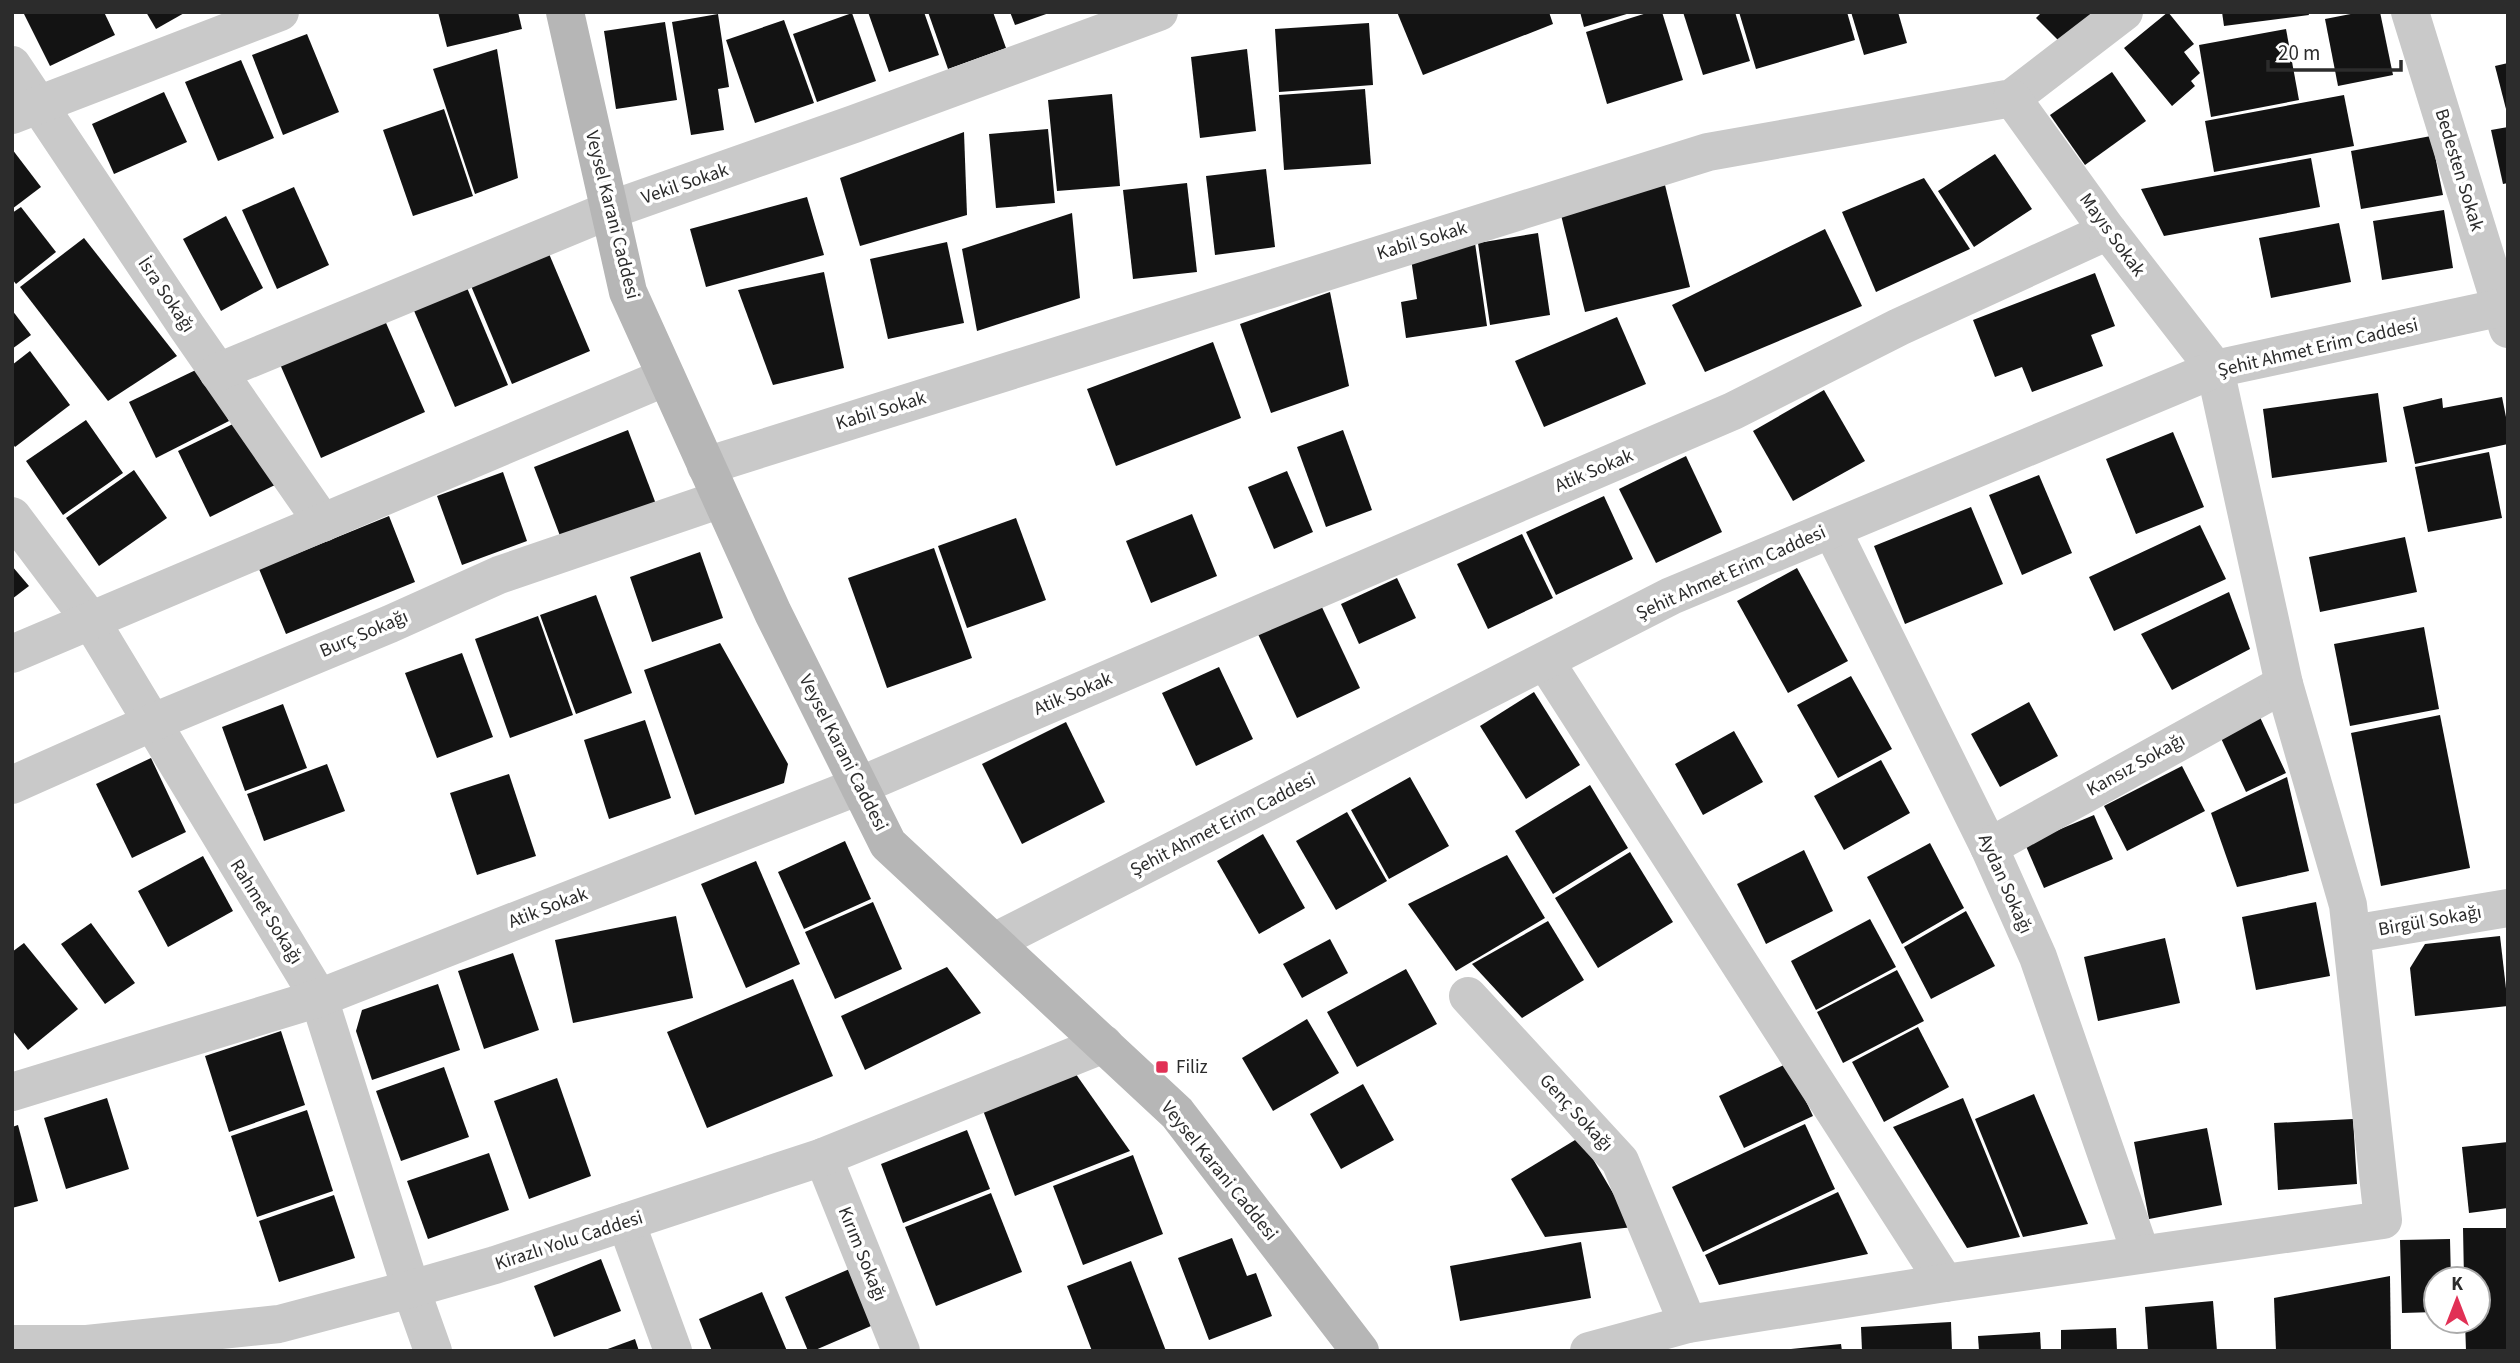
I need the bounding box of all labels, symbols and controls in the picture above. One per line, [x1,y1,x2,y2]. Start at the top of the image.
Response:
scale bar [2268,28,2401,72]
text: 20 m [2278,38,2320,68]
street label: Bedesten Sokak [2428,106,2491,235]
street label: Veysel Karani Caddesi [578,128,646,302]
street label: Vekil Sokak [638,156,733,211]
street label: Mayıs Sokak [2072,188,2152,283]
street label: Kabil Sokak [1374,214,1471,268]
street label: İsra Sokağı [131,252,201,338]
street label: Şehit Ahmet Erim Caddesi [2215,312,2421,384]
street label: Kabil Sokak [833,384,930,438]
street label: Atik Sokak [1551,442,1638,500]
street label: Şehit Ahmet Erim Caddesi [1632,519,1830,627]
street label: Burç Sokağı [316,603,412,665]
street label: Atik Sokak [1030,665,1117,723]
street label: Veysel Karani Caddesi [792,670,894,836]
street label: Kansız Sokağı [2082,727,2190,803]
street label: Şehit Ahmet Erim Caddesi [1126,766,1320,884]
street label: Aydan Sokağı [1971,830,2039,938]
street label: Rahmet Sokağı [223,854,309,970]
street label: Atik Sokak [504,880,592,935]
street label: Birgül Sokağı [2376,899,2484,943]
place label: Filiz [1176,1054,1208,1081]
marker: Filiz [1154,1059,1170,1075]
street label: Genç Sokağı [1533,1068,1619,1158]
street label: Veysel Karani Caddesi [1154,1095,1284,1247]
street label: Kırım Sokağı [831,1203,893,1305]
street label: Kirazlı Yolu Caddesi [492,1204,646,1278]
north arrow [2422,1265,2492,1335]
text: K [2451,1271,2463,1298]

